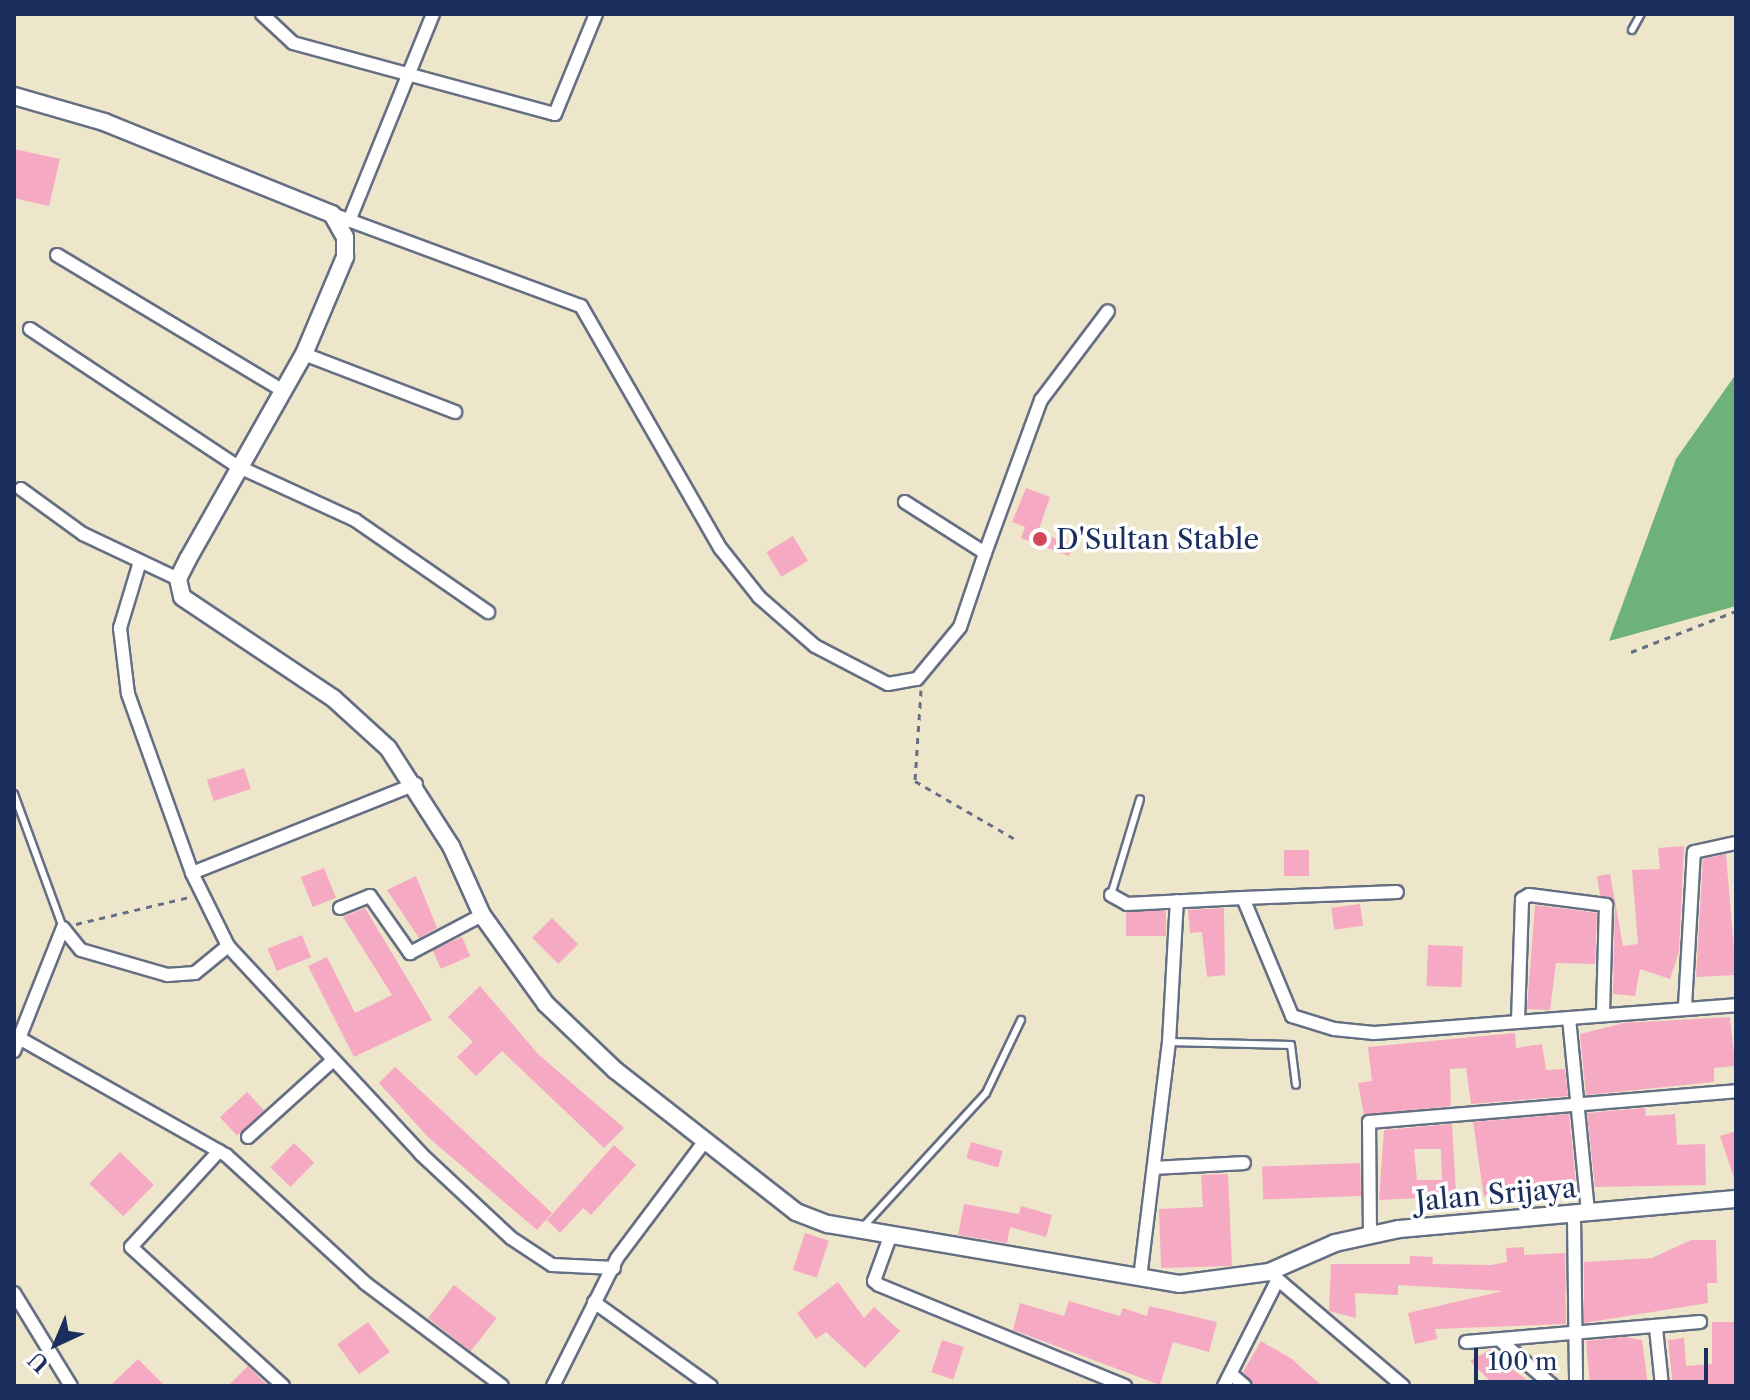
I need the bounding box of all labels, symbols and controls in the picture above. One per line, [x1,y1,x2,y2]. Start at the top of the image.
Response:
place label: D'Sultan Stable [1056,522,1259,556]
marker: D'Sultan Stable [1031,530,1049,548]
street label: Jalan Srijaya [1414,1170,1578,1218]
north arrow [16,1304,96,1384]
scale bar [1478,1332,1712,1382]
text: U [23,1346,55,1378]
text: 100 m [1488,1347,1557,1376]

